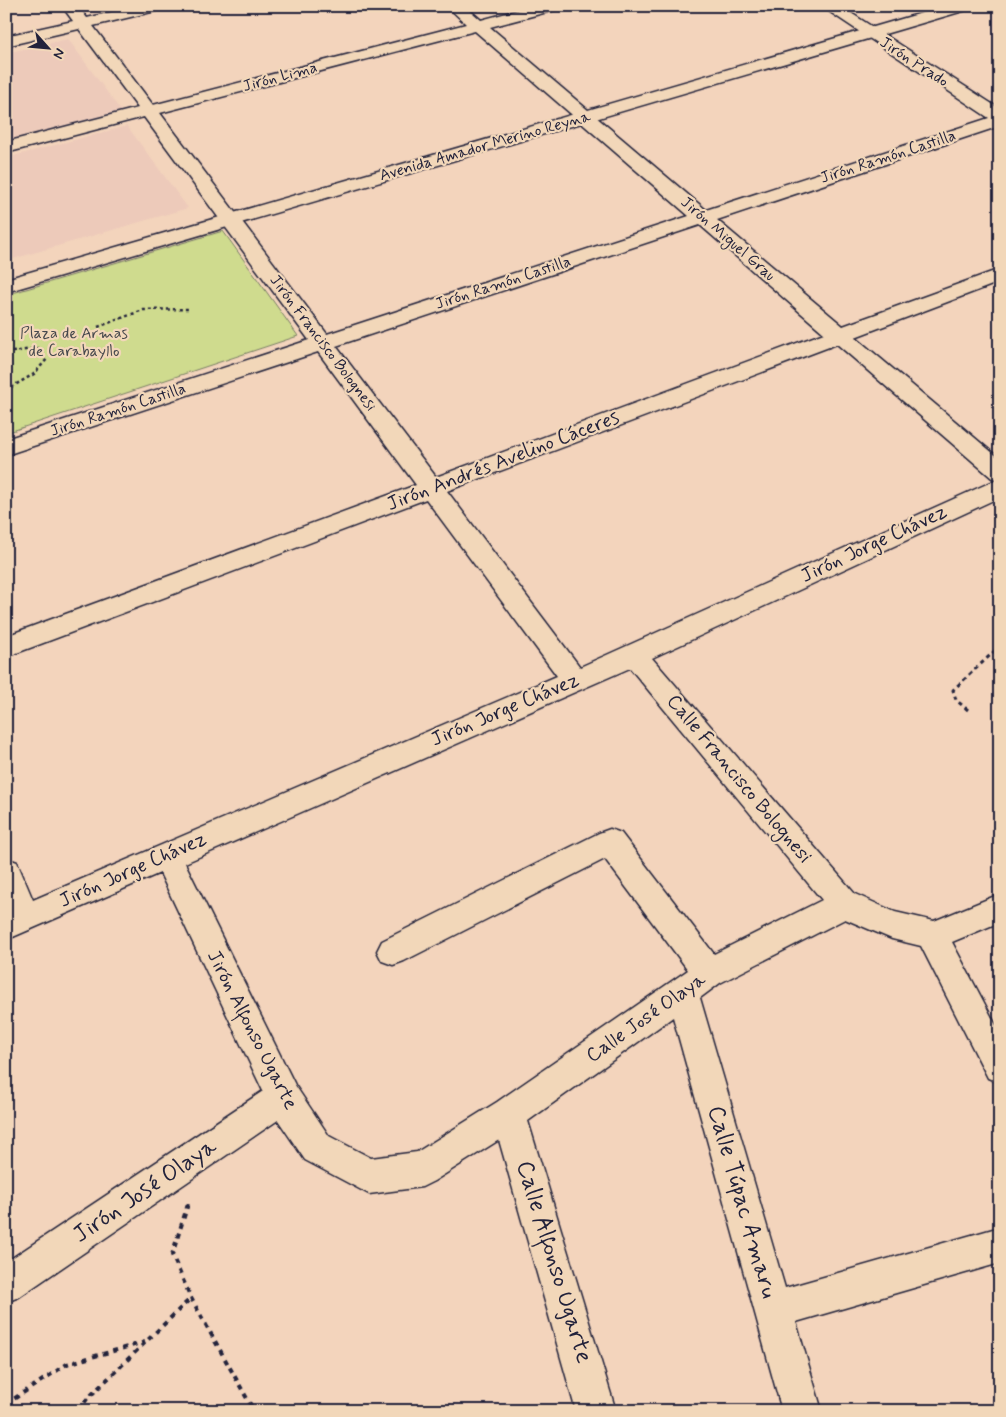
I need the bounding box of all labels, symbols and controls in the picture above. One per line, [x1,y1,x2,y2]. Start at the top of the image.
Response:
north arrow [22,22,72,72]
street label: Jirón Prado [876,32,952,92]
text: N [49,45,69,62]
street label: Jirón Lima [240,57,320,97]
street label: Avenida Amador Merino Reyna [377,106,593,186]
street label: Jirón Ramón Castilla [818,125,959,189]
street label: Jirón Miguel Grau [675,192,780,287]
street label: Jirón Ramón Castilla [433,251,574,315]
street label: Jirón Francisco Bolognesi [265,271,381,416]
park label: Plaza de Armas de Carabayllo [20,323,128,362]
street label: Jirón Ramón Castilla [48,378,189,442]
street label: Jirón Andrés Avelino Cáceres [383,404,623,518]
street label: Jirón Jorge Chávez [796,498,952,590]
street label: Jirón Jorge Chávez [427,667,583,753]
street label: Calle Francisco Bolognesi [659,689,818,870]
street label: Jirón Jorge Chávez [55,825,211,915]
street label: Jirón Alfonso Ugarte [198,946,304,1115]
street label: Calle José Olaya [581,966,712,1069]
street label: Calle Túpac Amaru [700,1102,784,1302]
street label: Jirón José Olaya [67,1131,223,1250]
street label: Calle Alfonso Ugarte [507,1157,600,1368]

